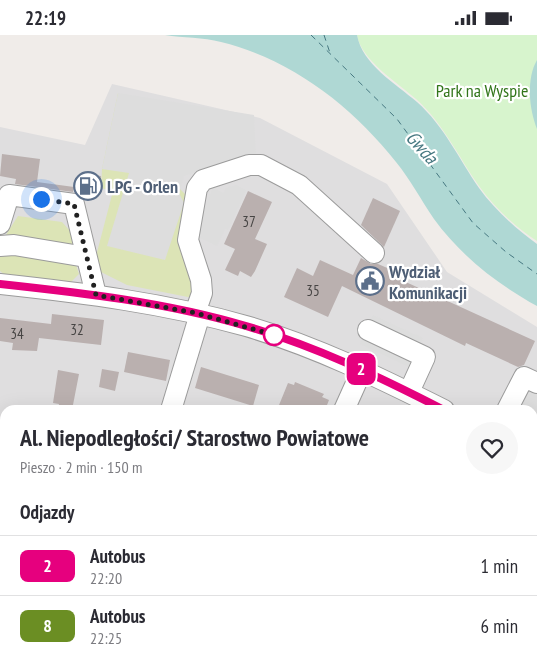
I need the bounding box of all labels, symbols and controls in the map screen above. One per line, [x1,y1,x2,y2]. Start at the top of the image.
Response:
text: 22:19 [25,6,66,30]
park label: Park na Wyspie [436,79,528,102]
water label: Gwda [401,125,444,170]
fuel station icon: LPG - Orlen [73,171,103,201]
place label: LPG - Orlen [107,175,178,198]
your location [29,187,54,212]
house number: 37 [242,212,256,231]
place label: Wydział Komunikacji [388,260,467,304]
public building icon: Wydział Komunikacji [355,266,385,296]
house number: 35 [306,281,320,300]
house number: 32 [70,320,84,339]
house number: 34 [10,324,24,343]
unlabelled marker [263,324,285,346]
line badge: 2 [345,353,377,385]
text: 2 [357,357,365,380]
text: Al. Niepodległości/ Starostwo Powiatowe [20,422,369,453]
button: heart [466,422,518,474]
text: Pieszo · 2 min · 150 m [20,457,142,477]
text: Odjazdy [20,500,74,524]
text: Autobus [90,544,146,568]
text: 2 [43,554,52,577]
text: 1 min [481,554,518,578]
text: 22:20 [90,568,122,588]
text: Autobus [90,604,146,628]
text: 8 [43,614,52,637]
text: 6 min [481,614,518,638]
text: 22:25 [90,628,122,648]

